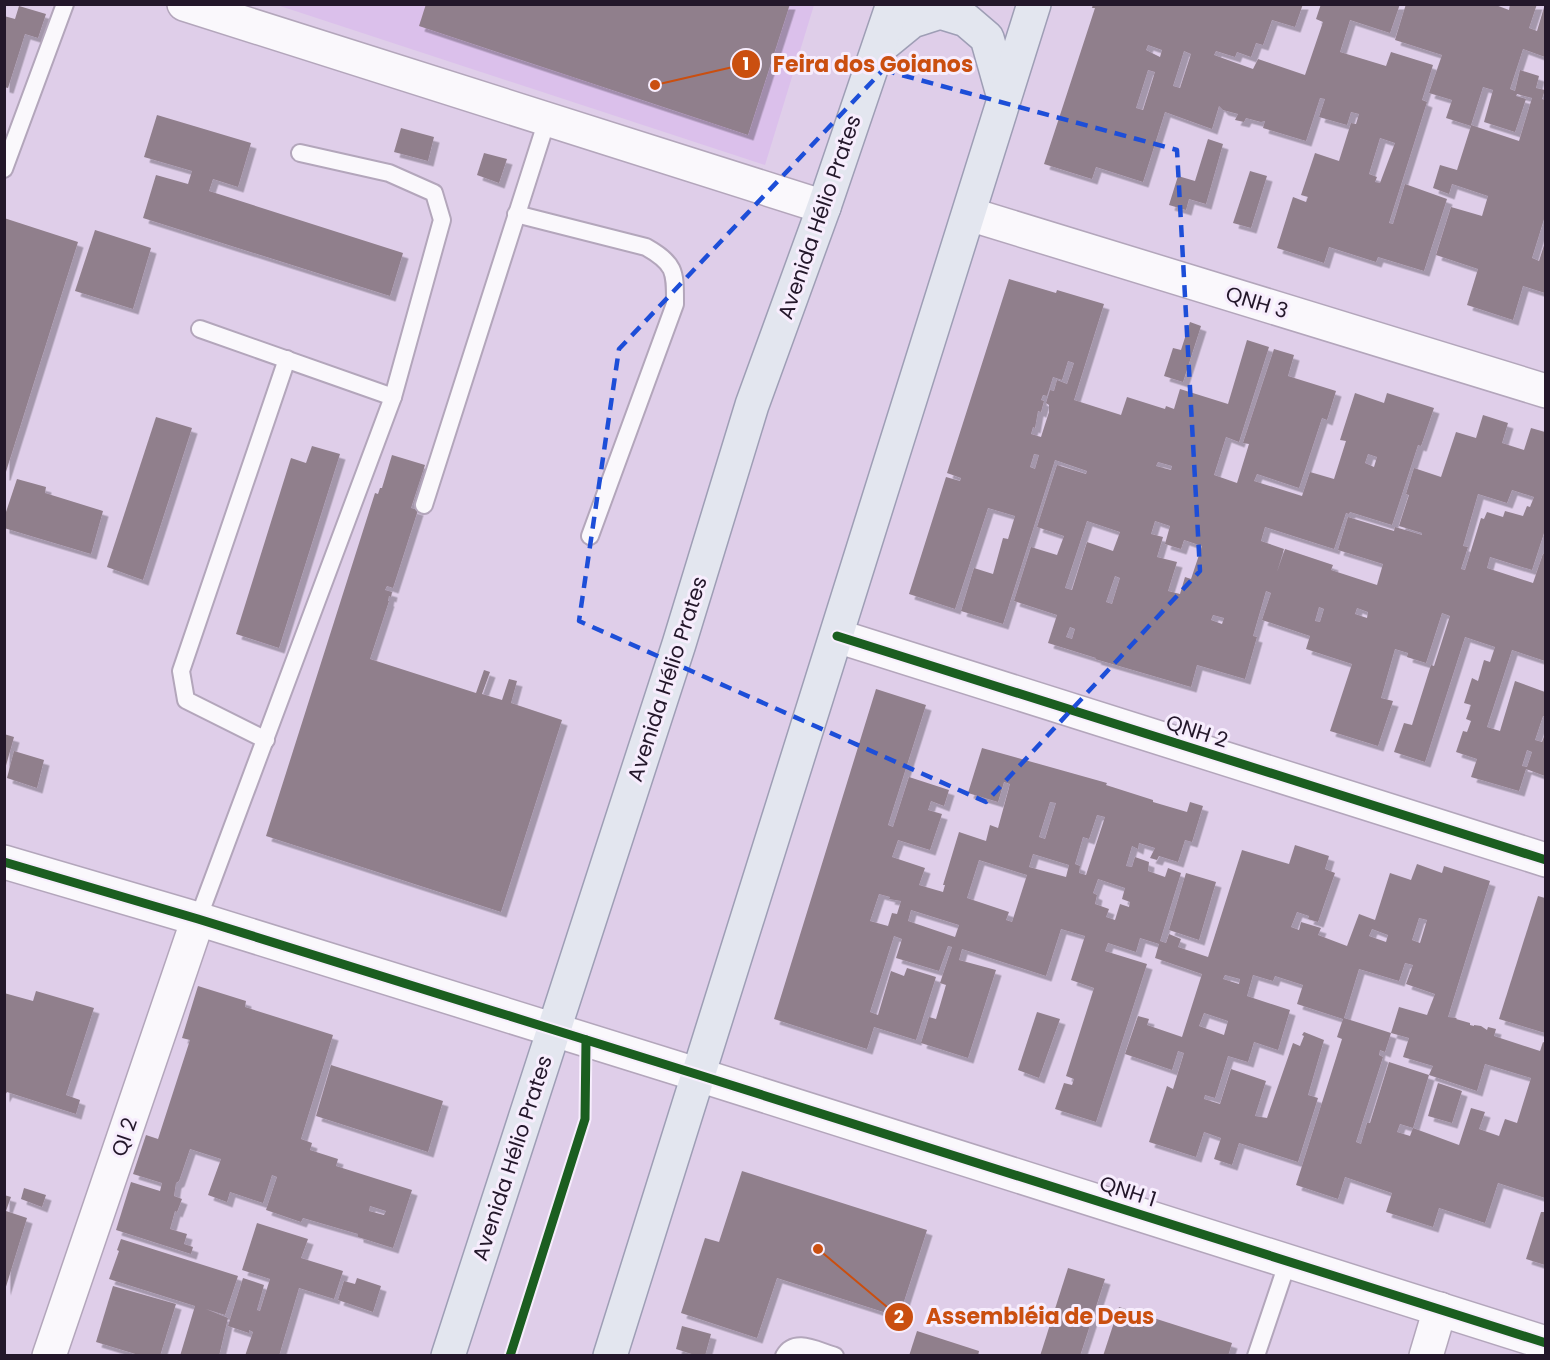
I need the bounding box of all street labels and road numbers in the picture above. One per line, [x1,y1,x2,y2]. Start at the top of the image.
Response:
street label: Avenida Hélio Prates [770,111,868,323]
street label: QNH 3 [1222,279,1292,325]
street label: Avenida Hélio Prates [620,573,714,785]
street label: QNH 2 [1162,707,1232,755]
street label: Avenida Hélio Prates [465,1052,559,1264]
street label: QI 2 [104,1114,144,1160]
street label: QNH 1 [1096,1168,1160,1214]

